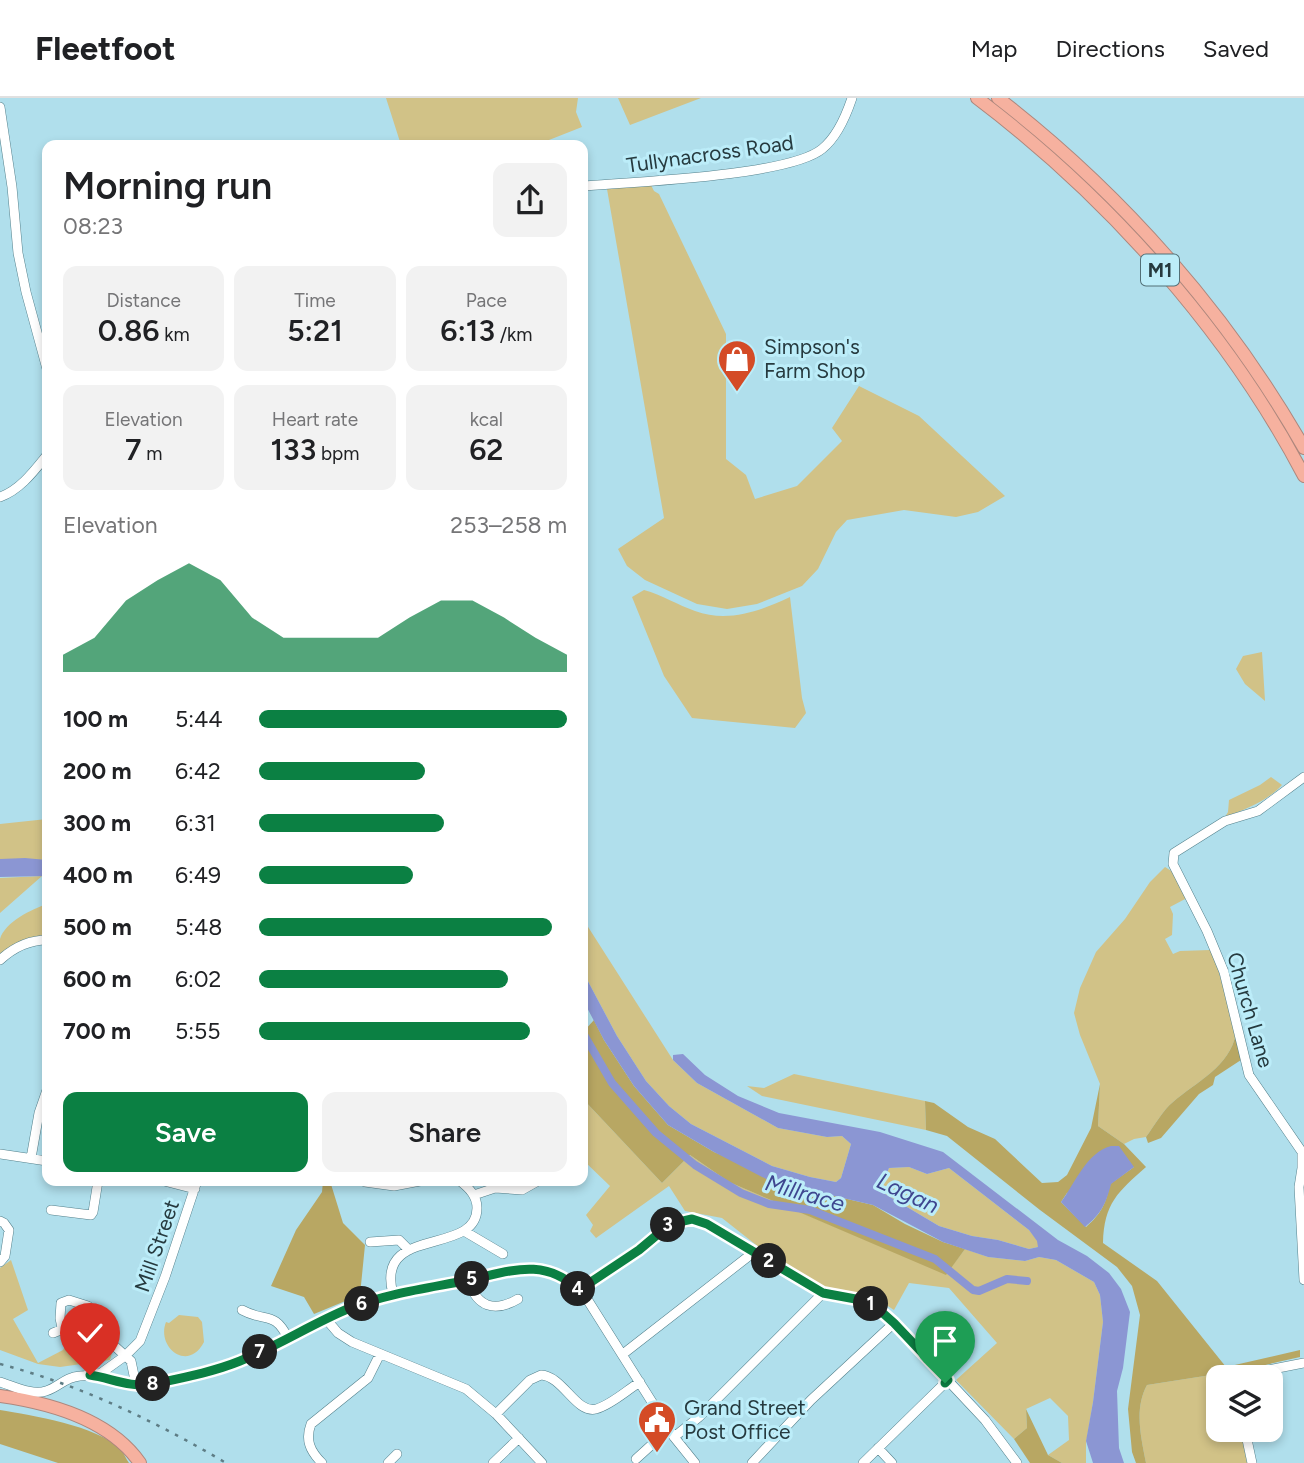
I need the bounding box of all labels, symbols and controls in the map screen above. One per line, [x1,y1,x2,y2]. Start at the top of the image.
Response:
text: Fleetfoot [35,29,175,68]
text: Map [971,34,1017,63]
text: Directions [1055,34,1165,63]
text: Saved [1203,34,1269,63]
street label: Tullynacross Road [625,129,795,178]
text: Morning run [63,163,272,209]
button: share [493,163,567,237]
text: 08:23 [63,212,123,240]
road number: M1 [1141,254,1179,286]
text: Distance [106,289,181,312]
text: Time [294,289,336,312]
text: Pace [466,289,507,312]
text: 0.86 [98,312,160,349]
text: 5:21 [287,312,343,349]
text: 6:13 [440,312,495,349]
text: km [160,323,190,346]
text: /km [495,323,532,346]
place label: Simpson's Farm Shop [764,334,865,383]
shop icon: Simpson's Farm Shop [716,338,758,393]
text: Elevation [105,408,183,431]
text: Heart rate [272,408,358,431]
text: kcal [470,408,503,431]
text: 7 [125,431,141,468]
text: 133 [271,431,316,468]
text: 62 [469,431,504,468]
text: m [141,442,162,465]
text: bpm [316,442,359,465]
text: Elevation [63,511,158,539]
text: 253–258 m [450,511,567,539]
text: 100 m [63,705,128,733]
text: 5:44 [175,705,223,733]
text: 200 m [63,757,132,785]
text: 6:42 [175,757,221,785]
text: 300 m [63,809,131,837]
text: 6:31 [175,809,216,837]
text: 400 m [63,861,133,889]
text: 6:49 [175,861,221,889]
text: 500 m [63,913,132,941]
text: 5:48 [175,913,222,941]
street label: Church Lane [1222,949,1279,1070]
text: 600 m [63,965,132,993]
text: 6:02 [175,965,221,993]
text: 700 m [63,1017,131,1045]
text: 5:55 [175,1017,221,1045]
button: Save [63,1092,308,1172]
button: Share [322,1092,567,1172]
water label: Lagan [873,1167,944,1220]
water label: Millrace [762,1168,848,1218]
street label: Mill Street [129,1196,184,1295]
pin: 3 [650,1208,686,1242]
text: 3 [662,1213,673,1236]
pin: 2 [752,1244,786,1278]
text: 2 [763,1249,774,1272]
pin: 5 [454,1262,490,1296]
text: 5 [466,1267,477,1290]
pin: 4 [560,1272,596,1306]
text: 4 [571,1277,584,1300]
pin: 6 [344,1286,380,1322]
pin: 1 [854,1286,888,1322]
text: 6 [356,1292,367,1315]
text: 1 [866,1292,875,1315]
pin [60,1303,120,1375]
pin [915,1311,975,1383]
icon: check [71,1314,109,1352]
icon: arrive [926,1322,964,1360]
pin: 7 [243,1334,278,1370]
text: 7 [254,1340,265,1363]
map controls [1206,1365,1283,1442]
button: layers [1206,1365,1283,1442]
pin: 8 [136,1366,170,1402]
text: 8 [147,1372,158,1395]
place label: Grand Street Post Office [684,1395,806,1444]
public building icon: Grand Street Post Office [636,1399,678,1454]

